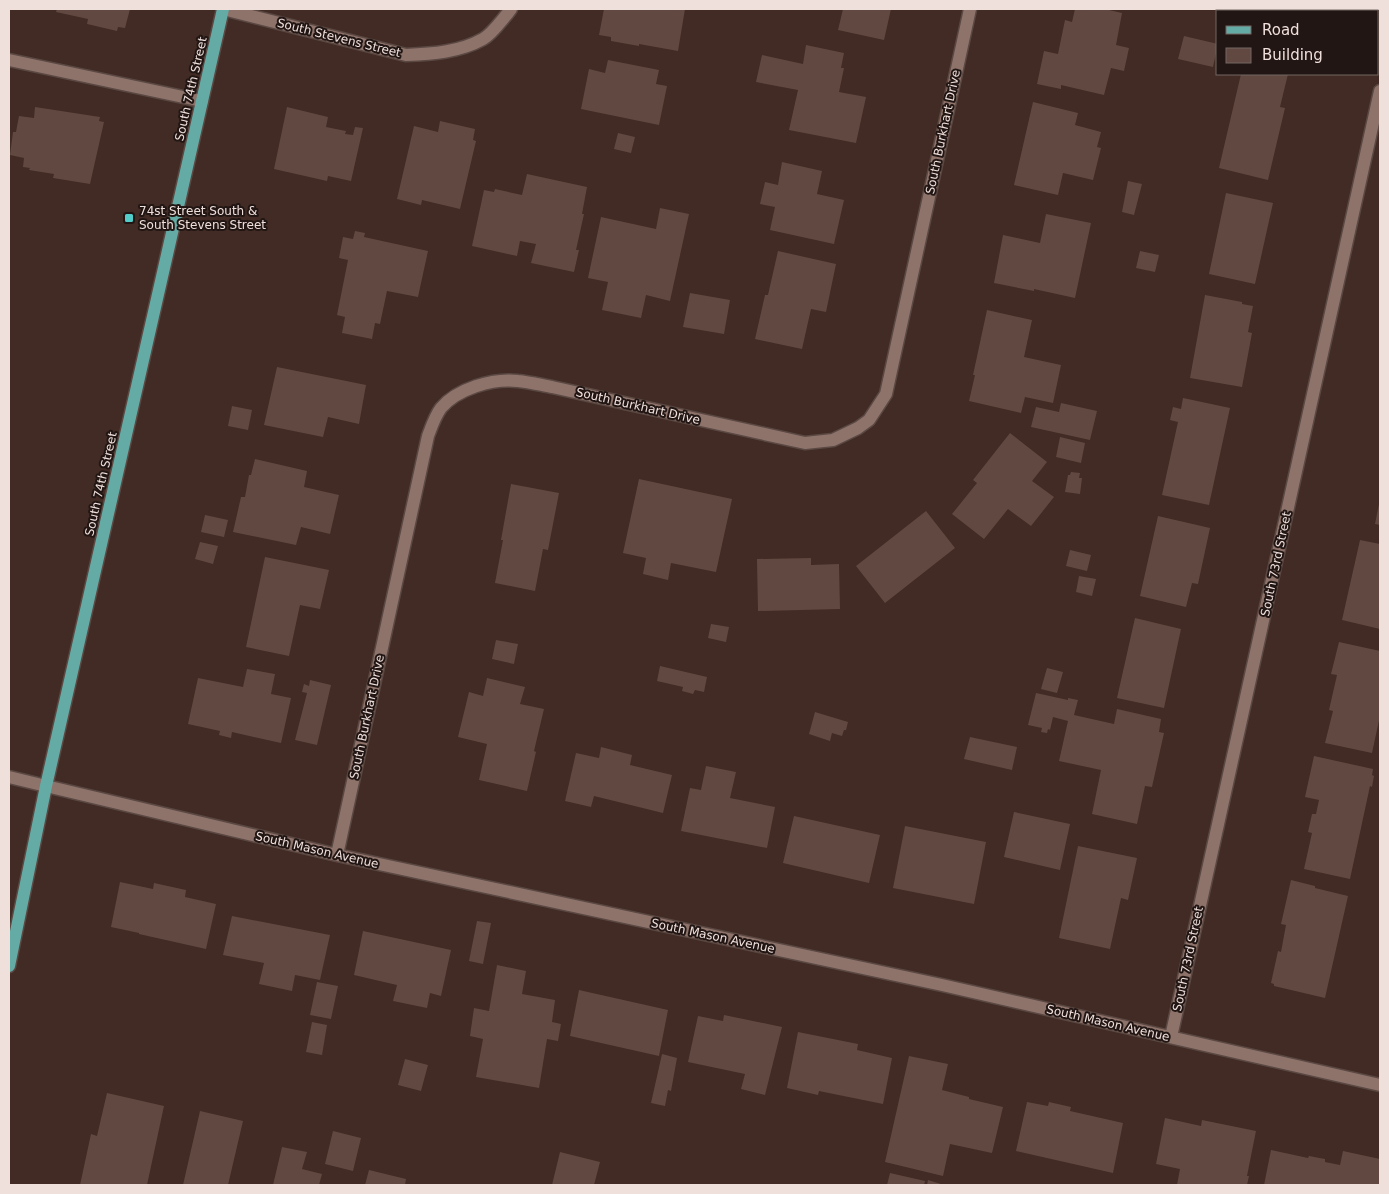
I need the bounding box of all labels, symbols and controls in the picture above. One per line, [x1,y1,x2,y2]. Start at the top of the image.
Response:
legend [1216,10,1379,75]
street label: South Stevens Street [276,16,403,60]
text: Road [1262,21,1300,39]
street label: South 74th Street [172,35,210,142]
text: Building [1262,46,1323,64]
street label: South Burkhart Drive [923,69,963,195]
place label: 74st Street South & South Stevens Street [139,204,266,232]
marker: 74st Street South & South Stevens Street [123,212,135,224]
street label: South Burkhart Drive [575,385,701,427]
street label: South 74th Street [82,430,120,537]
street label: South 73rd Street [1258,510,1294,618]
street label: South Burkhart Drive [347,654,387,780]
street label: South Mason Avenue [254,829,380,871]
street label: South 73rd Street [1170,905,1206,1013]
street label: South Mason Avenue [650,916,776,956]
street label: South Mason Avenue [1045,1002,1171,1044]

